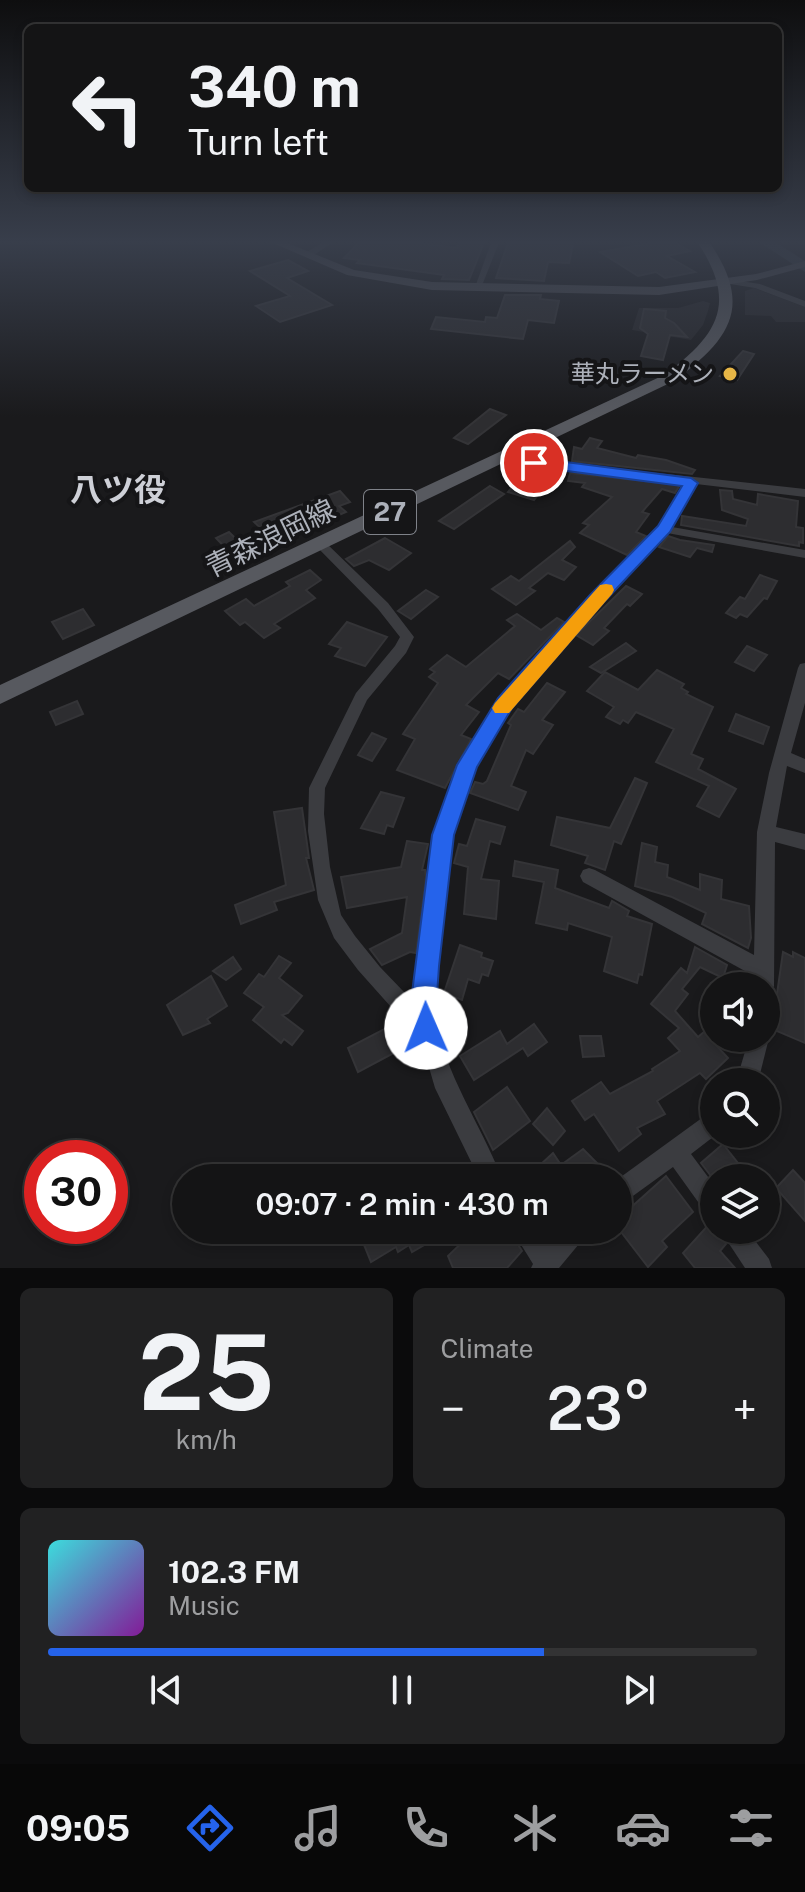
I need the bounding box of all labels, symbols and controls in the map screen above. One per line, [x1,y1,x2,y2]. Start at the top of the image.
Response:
text: 340 m [188,54,361,120]
icon: left [56,56,160,160]
text: Turn left [188,121,329,163]
place label: 華丸ラーメン [571,359,714,387]
marker: 華丸ラーメン [721,365,739,383]
pin [500,429,568,497]
icon: arrive [512,441,556,485]
district label: 八ツ役 [70,471,166,508]
road number: 27 [364,490,416,534]
street label: 青森浪岡線 [200,492,340,583]
map controls [700,972,780,1244]
button: sound [700,972,780,1052]
position arrow [384,986,468,1070]
button: search [700,1068,780,1148]
speed limit sign: 30 [24,1140,128,1244]
button: layers [700,1164,780,1244]
text: 09:07 · 2 min · 430 m [255,1186,549,1222]
text: 25 [138,1311,274,1433]
text: Climate [441,1333,534,1364]
text: 23° [547,1373,651,1444]
text: − [441,1383,465,1435]
text: + [733,1383,757,1435]
text: km/h [176,1424,237,1455]
text: 102.3 FM [168,1554,300,1590]
text: Music [168,1590,240,1621]
icon: previous [144,1668,188,1712]
icon: pause [380,1668,424,1712]
icon: next [617,1668,661,1712]
icon: directions [182,1800,238,1856]
icon: music [290,1800,346,1856]
icon: phone [398,1800,454,1856]
icon: climate [507,1800,563,1856]
icon: car [615,1800,671,1856]
icon: filters [723,1800,779,1856]
text: 09:05 [26,1807,130,1849]

